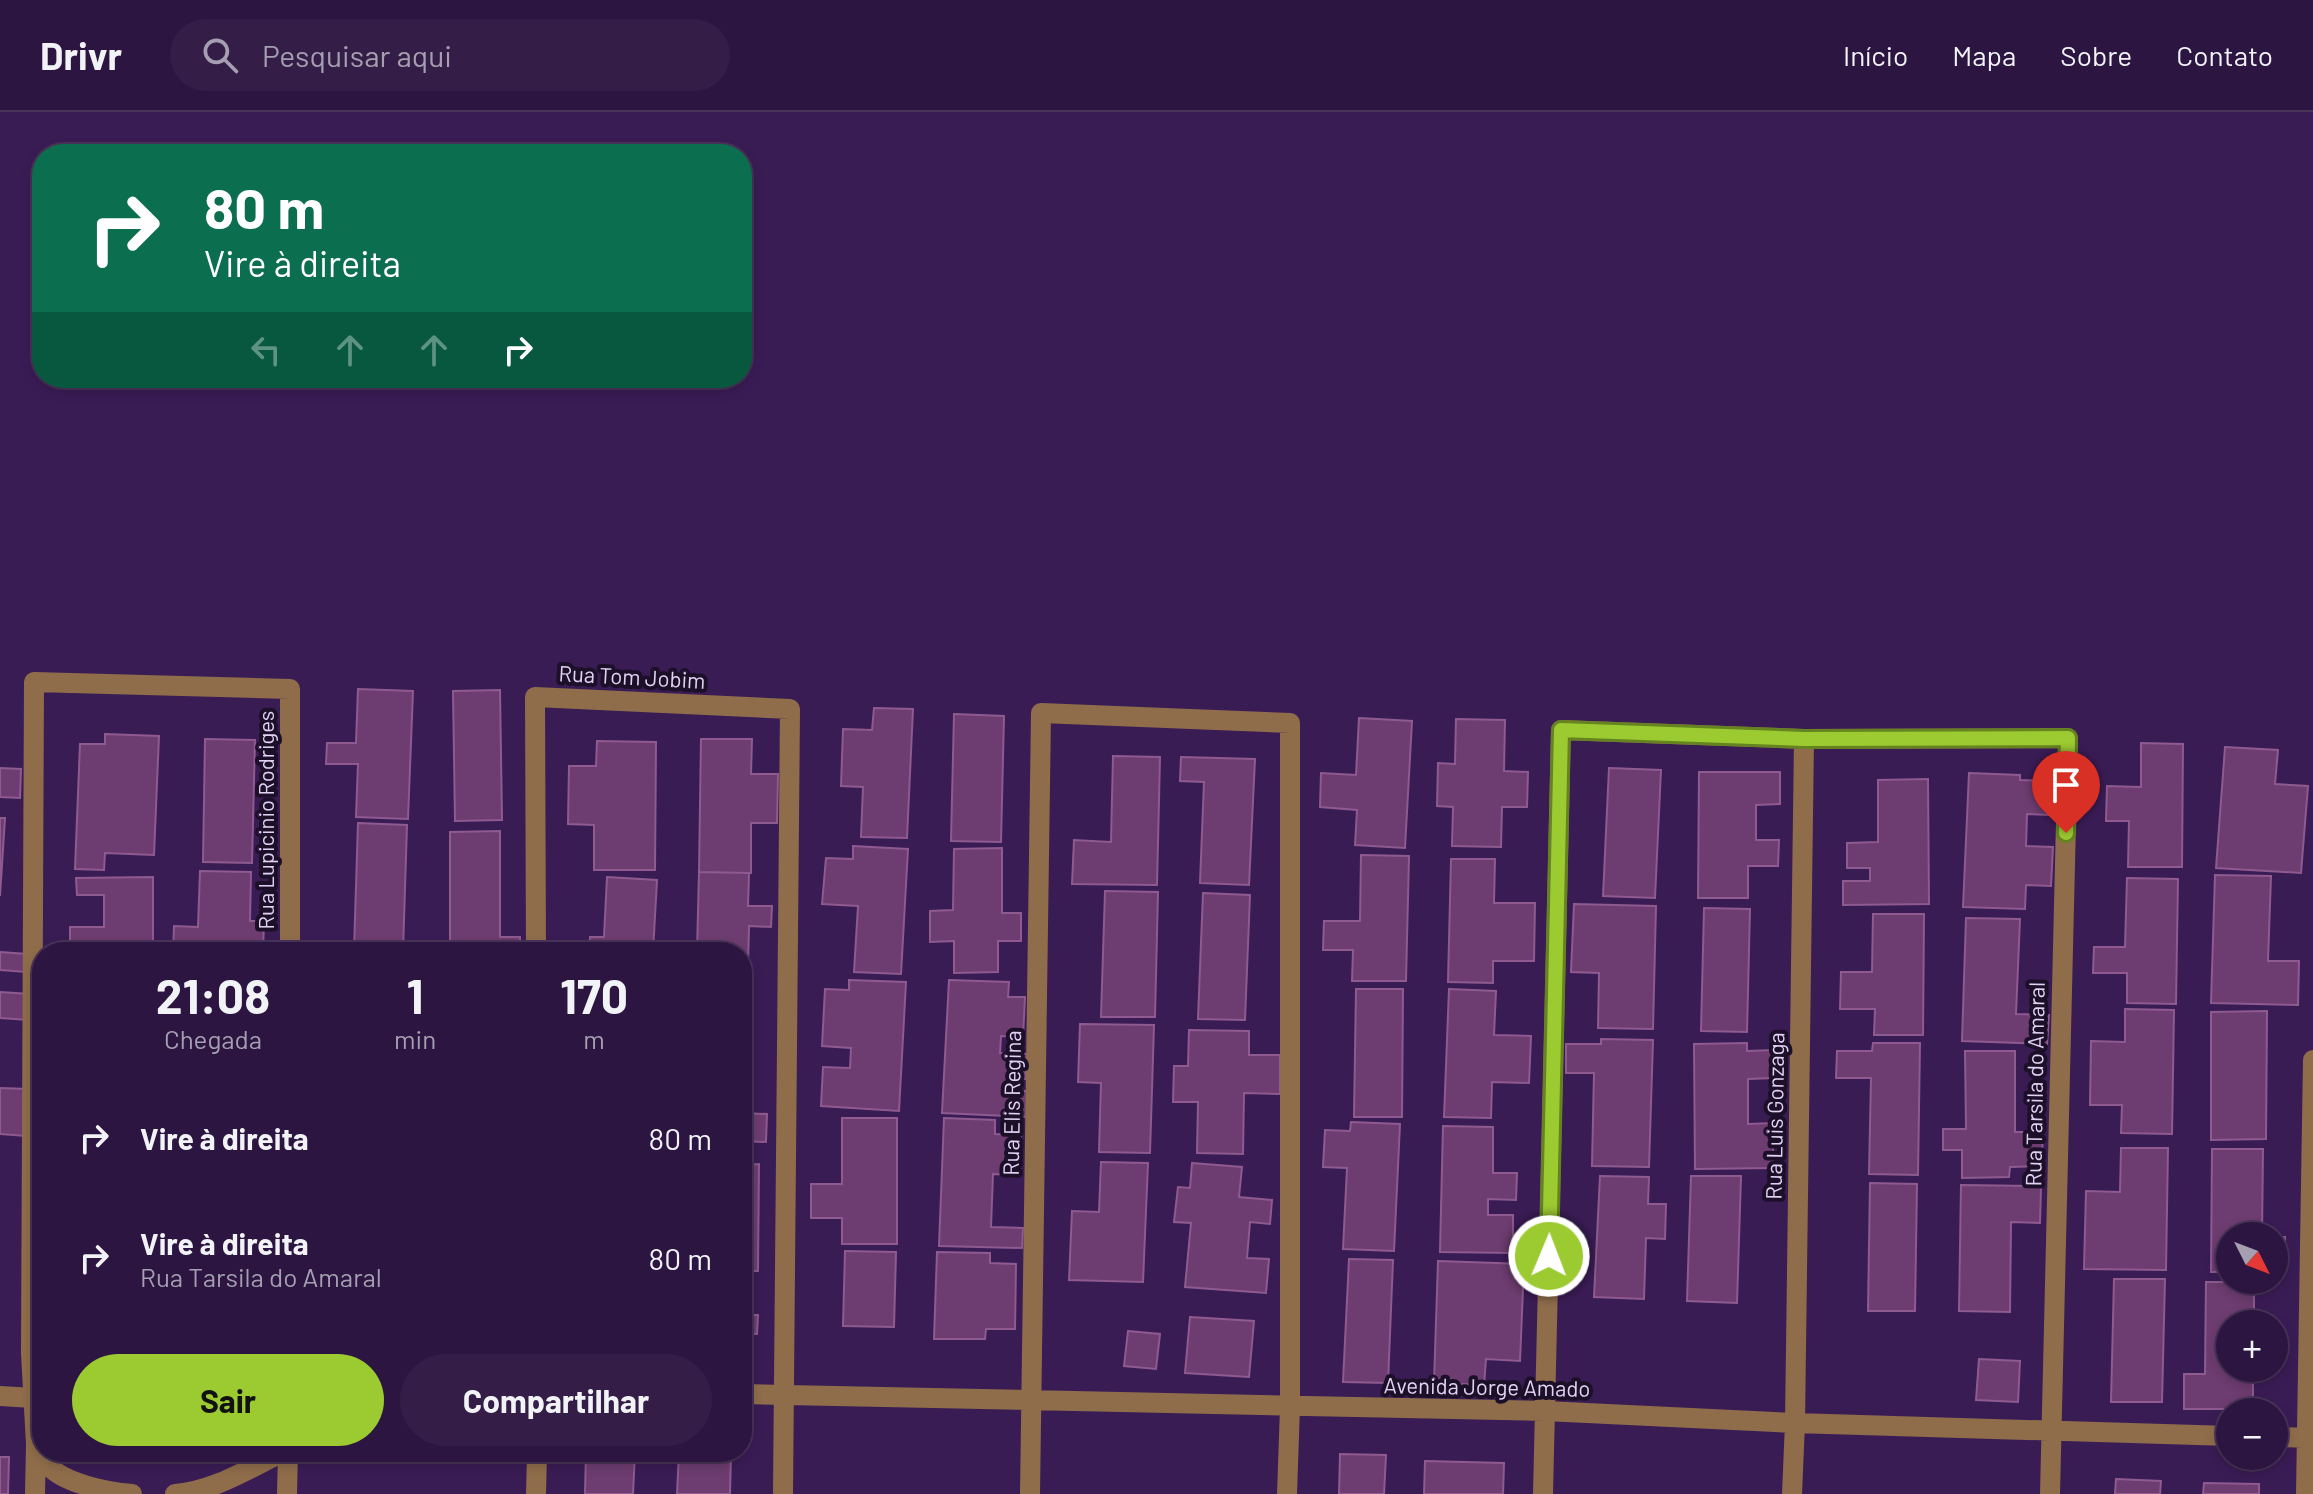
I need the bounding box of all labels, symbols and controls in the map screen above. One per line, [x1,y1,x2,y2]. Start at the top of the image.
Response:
search box [170,19,730,91]
text: Drivr [40,32,122,78]
icon: search [198,33,242,77]
text: Pesquisar aqui [262,37,452,73]
text: Início [1843,38,1908,72]
text: Mapa [1952,38,2016,72]
text: Sobre [2060,38,2132,72]
text: Contato [2176,38,2273,72]
text: 80 m [204,173,324,240]
icon: right [72,176,176,280]
text: Vire à direita [204,241,401,284]
icon: left [244,328,288,372]
icon: ahead [328,328,372,372]
icon: ahead [412,328,456,372]
icon: right [496,328,540,372]
street label: Rua Tom Jobim [558,659,706,693]
street label: Rua Lupicinio Rodriges [252,711,278,929]
pin [2032,751,2100,833]
icon: arrive [2044,763,2088,807]
text: 21:08 [156,966,270,1024]
text: 1 [407,966,424,1024]
text: 170 [560,966,628,1024]
street label: Rua Tarsila do Amaral [2019,981,2049,1187]
text: Chegada [164,1023,262,1054]
text: min [394,1023,436,1054]
text: m [583,1023,605,1054]
street label: Rua Elis Regina [997,1030,1025,1176]
street label: Rua Luis Gonzaga [1760,1032,1788,1200]
icon: right [72,1116,116,1160]
text: Vire à direita [140,1120,309,1156]
text: 80 m [649,1120,712,1156]
position arrow [1507,1214,1591,1298]
north arrow [2216,1222,2288,1294]
map controls [2216,1222,2288,1470]
text: Vire à direita [140,1225,309,1261]
icon: right [72,1236,116,1280]
text: 80 m [649,1240,712,1276]
text: Rua Tarsila do Amaral [140,1261,382,1292]
button: + [2216,1310,2288,1382]
button: Sair [72,1354,384,1446]
button: Compartilhar [400,1354,712,1446]
street label: Avenida Jorge Amado [1383,1371,1591,1401]
button: − [2216,1398,2288,1470]

